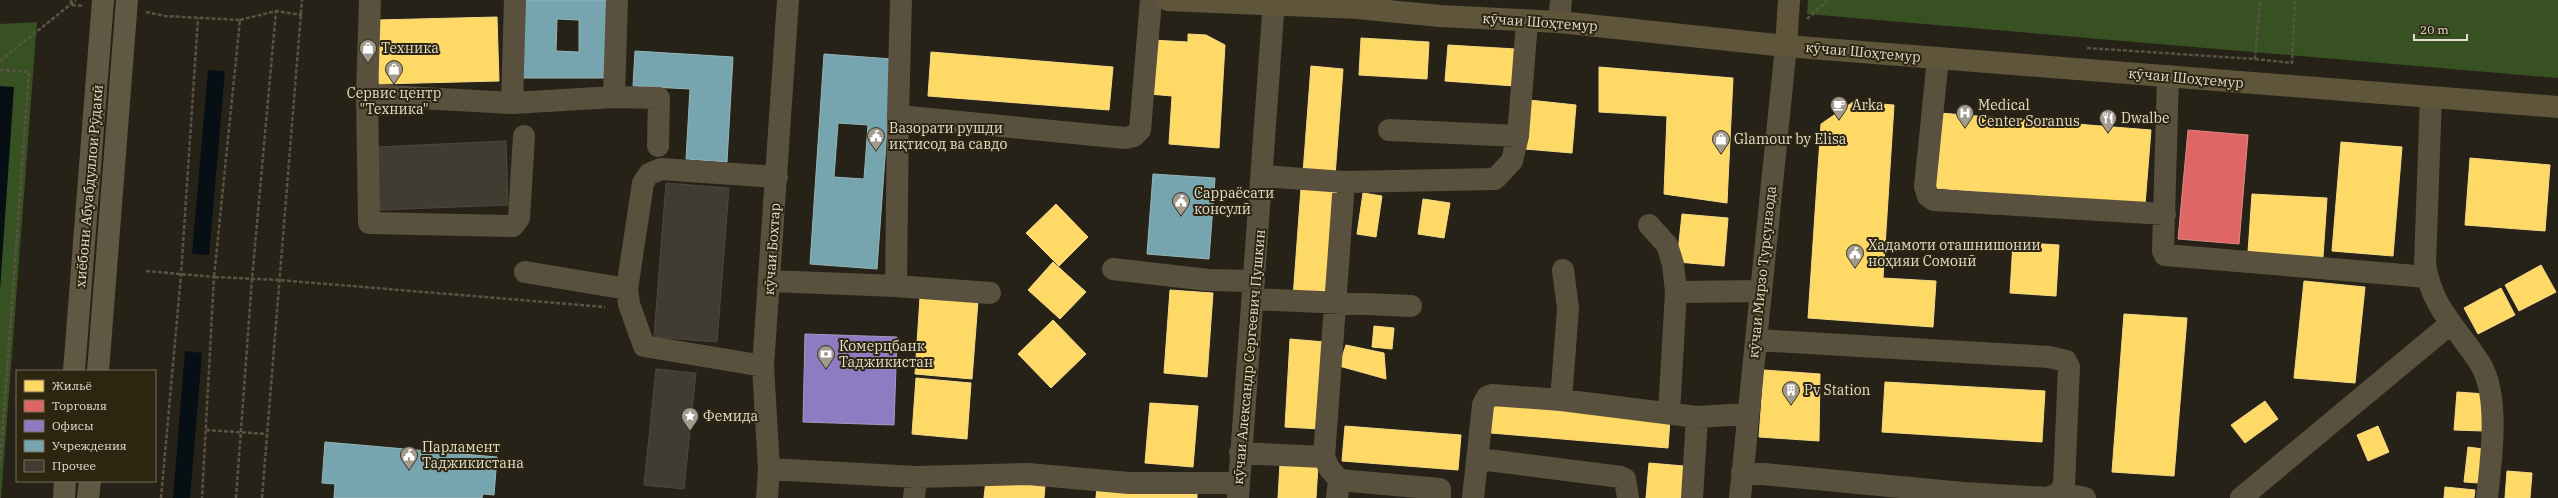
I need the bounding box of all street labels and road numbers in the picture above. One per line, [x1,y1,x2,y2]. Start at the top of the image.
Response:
street label: кӯчаи Шоҳтемур [1482,9,1598,35]
street label: кӯчаи Шоҳтемур [1805,38,1921,66]
street label: кӯчаи Шоҳтемур [2128,64,2244,92]
street label: хиёбони Абуабдуллои Рӯдакӣ [71,84,107,288]
street label: кӯчаи Мирзо Турсунзода [1744,185,1780,359]
street label: кӯчаи Бохтар [760,202,784,296]
street label: кӯчаи Александр Сергеевич Пушкин [1229,229,1269,485]

